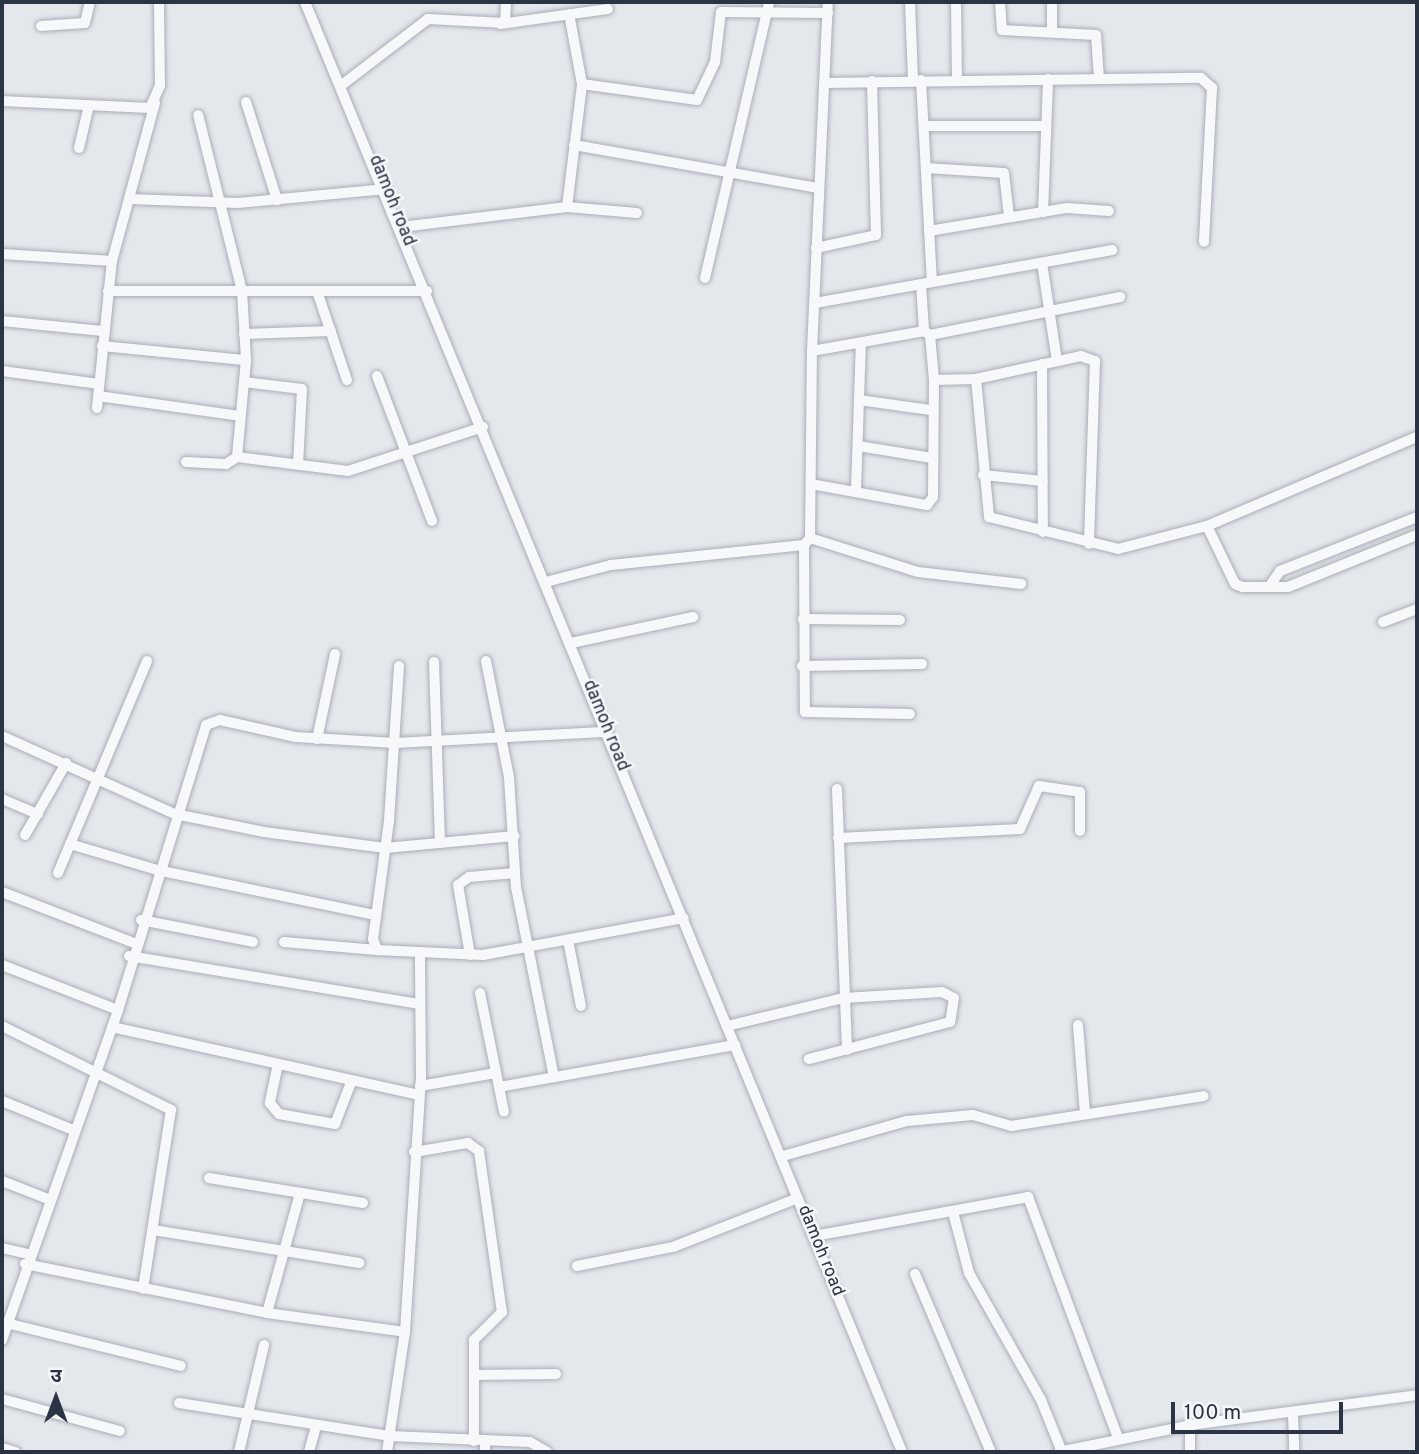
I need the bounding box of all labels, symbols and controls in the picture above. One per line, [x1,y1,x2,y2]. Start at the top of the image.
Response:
street label: damoh road [363,152,419,250]
street label: damoh road [577,677,633,775]
street label: damoh road [792,1202,848,1300]
north arrow [21,1363,91,1433]
text: उ [50,1365,62,1389]
scale bar [1174,1388,1346,1432]
text: 100 m [1184,1400,1241,1427]

